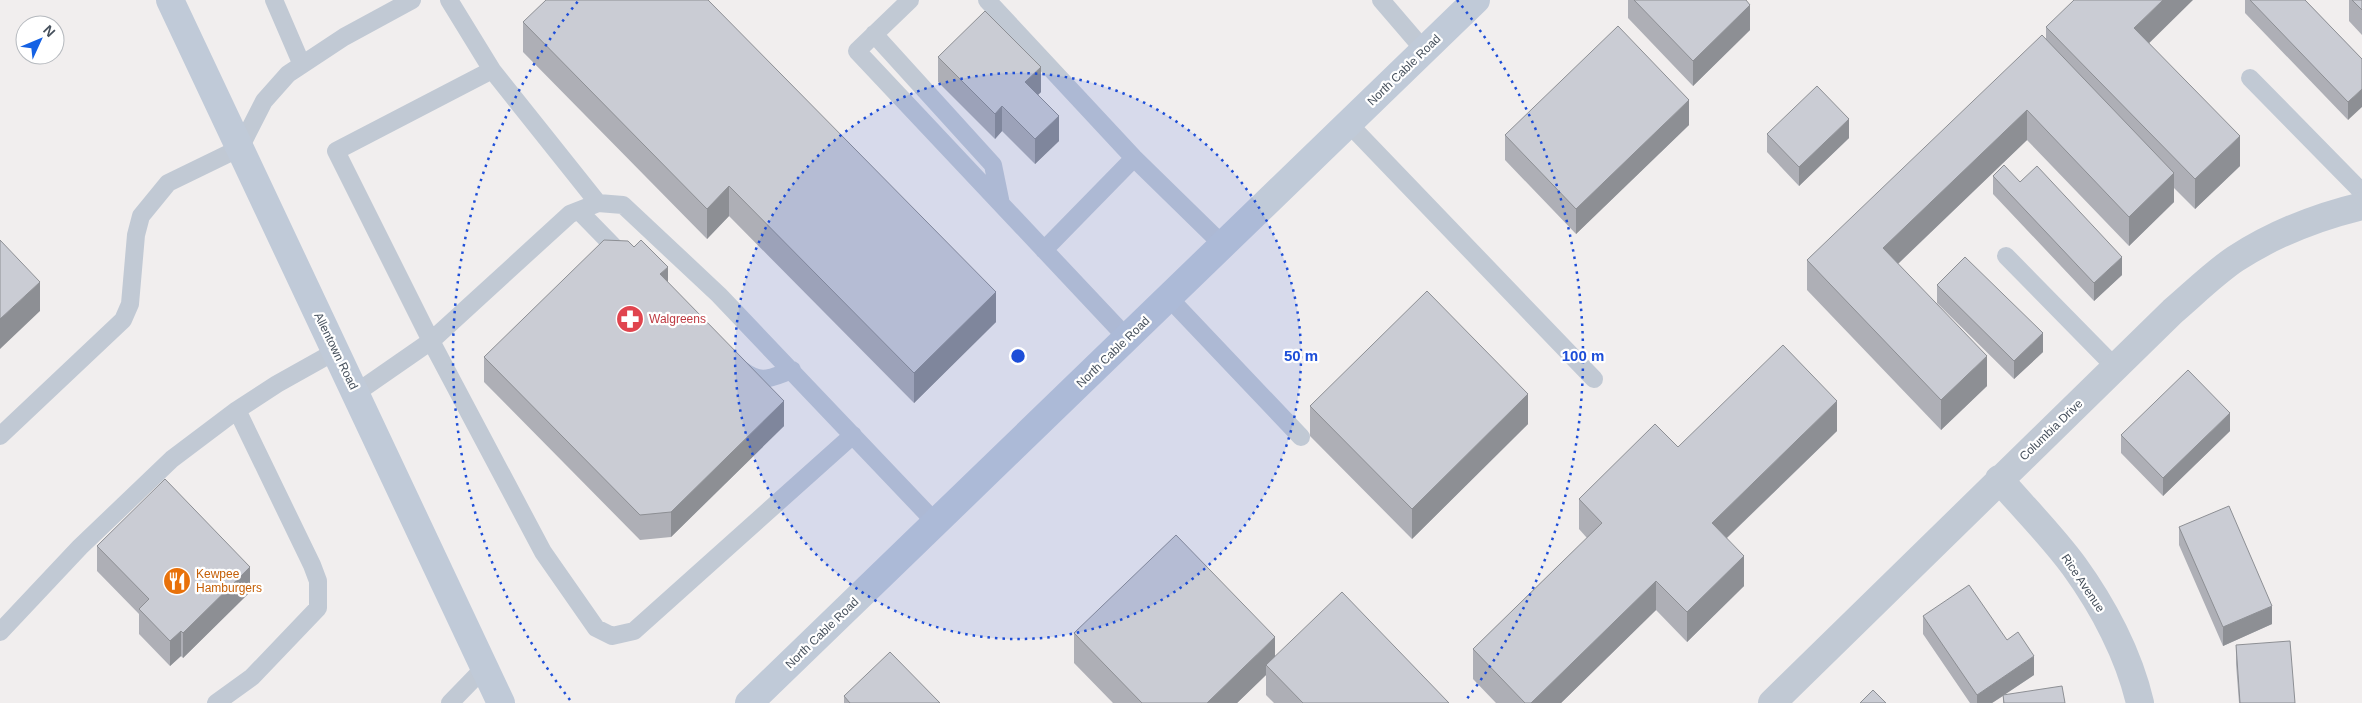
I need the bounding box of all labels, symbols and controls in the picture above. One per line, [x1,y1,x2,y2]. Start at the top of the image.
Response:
north arrow [15,15,65,65]
text: N [40,22,59,40]
street label: North Cable Road [1365,32,1443,108]
pharmacy icon: Walgreens [615,304,645,334]
street label: Allentown Road [311,310,361,392]
place label: Walgreens [649,312,706,326]
street label: North Cable Road [1074,314,1152,390]
centre of rings [1009,347,1027,365]
text: 50 m [1284,347,1318,364]
text: 100 m [1562,347,1604,364]
street label: Columbia Drive [2017,396,2086,464]
street label: Rice Avenue [2058,551,2108,615]
restaurant icon: Kewpee Hamburgers [162,566,192,596]
place label: Kewpee Hamburgers [196,567,262,595]
street label: North Cable Road [783,595,861,671]

